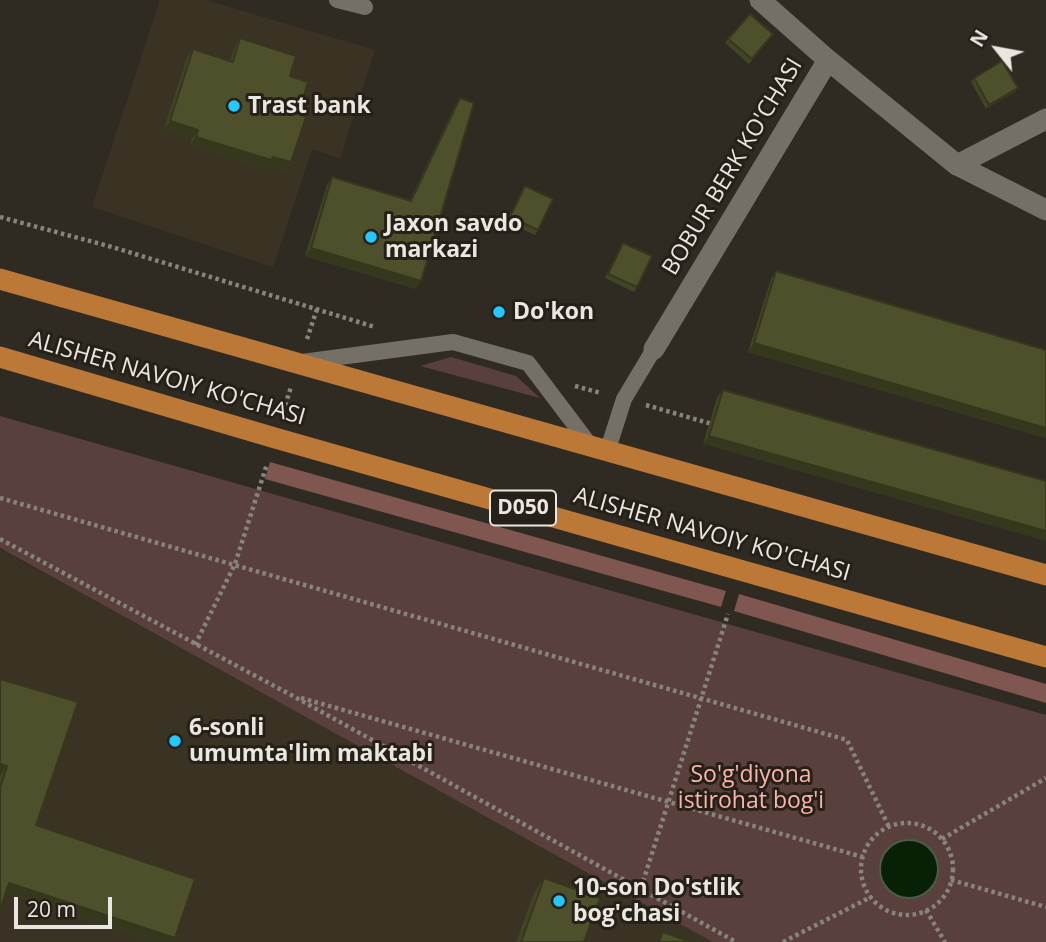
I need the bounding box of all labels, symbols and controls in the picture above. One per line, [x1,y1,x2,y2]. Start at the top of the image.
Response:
north arrow [962,14,1032,84]
text: N [964,25,994,52]
street label: BOBUR BERK KO'CHASI [657,53,809,281]
place label: Trast bank [248,92,371,120]
marker: Trast bank [226,98,242,114]
place label: Jaxon savdo markazi [385,210,522,264]
marker: Jaxon savdo markazi [363,229,379,245]
place label: Do'kon [513,298,594,326]
marker: Do'kon [491,304,507,320]
street label: ALISHER NAVOIY KO'CHASI [26,326,308,432]
street label: ALISHER NAVOIY KO'CHASI [571,482,853,588]
road number: D050 [490,490,556,526]
place label: 6-sonli umumta'lim maktabi [189,714,433,768]
marker: 6-sonli umumta'lim maktabi [167,733,183,749]
park label: So'g'diyona istirohat bog'i [678,761,824,815]
place label: 10-son Do'stlik bog'chasi [573,874,741,928]
scale bar [18,883,116,927]
marker: 10-son Do'stlik bog'chasi [551,893,567,909]
text: 20 m [27,895,76,923]

